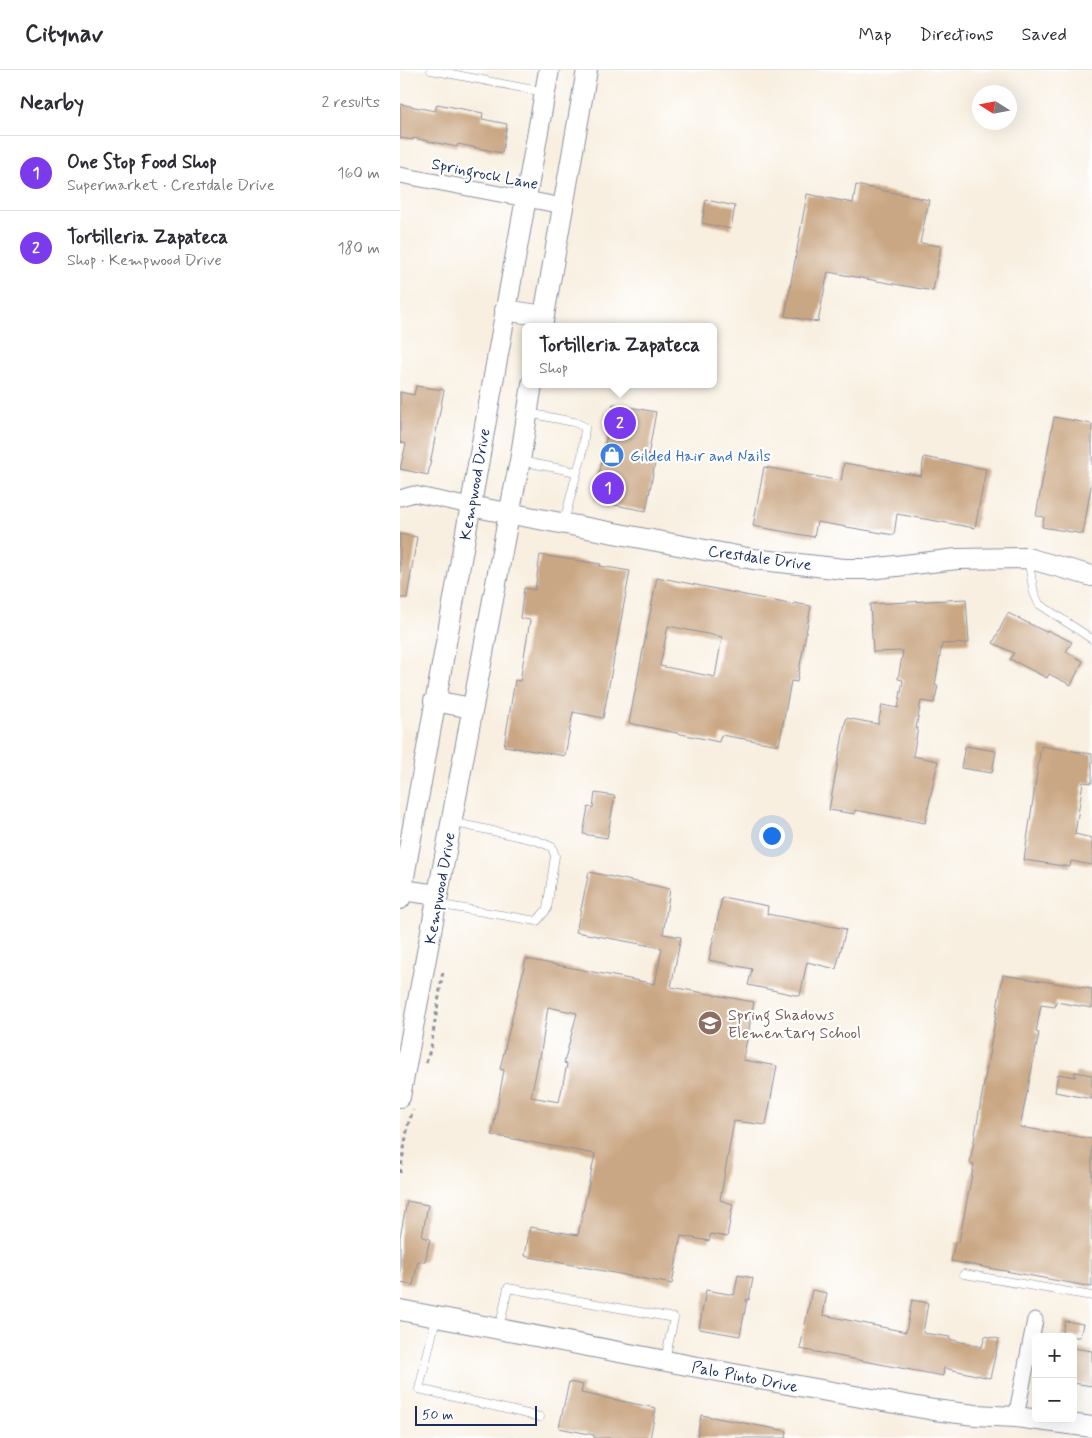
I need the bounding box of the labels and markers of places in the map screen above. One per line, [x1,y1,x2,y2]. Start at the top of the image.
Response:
pin: 2 [604,404,636,442]
shop icon: Gilded Hair and Nails [599,442,625,468]
place label: Gilded Hair and Nails [630,446,771,467]
pin: 1 [592,469,624,507]
place label: Spring Shadows Elementary School [728,1005,861,1044]
school or university icon: Spring Shadows Elementary School [697,1010,723,1036]

